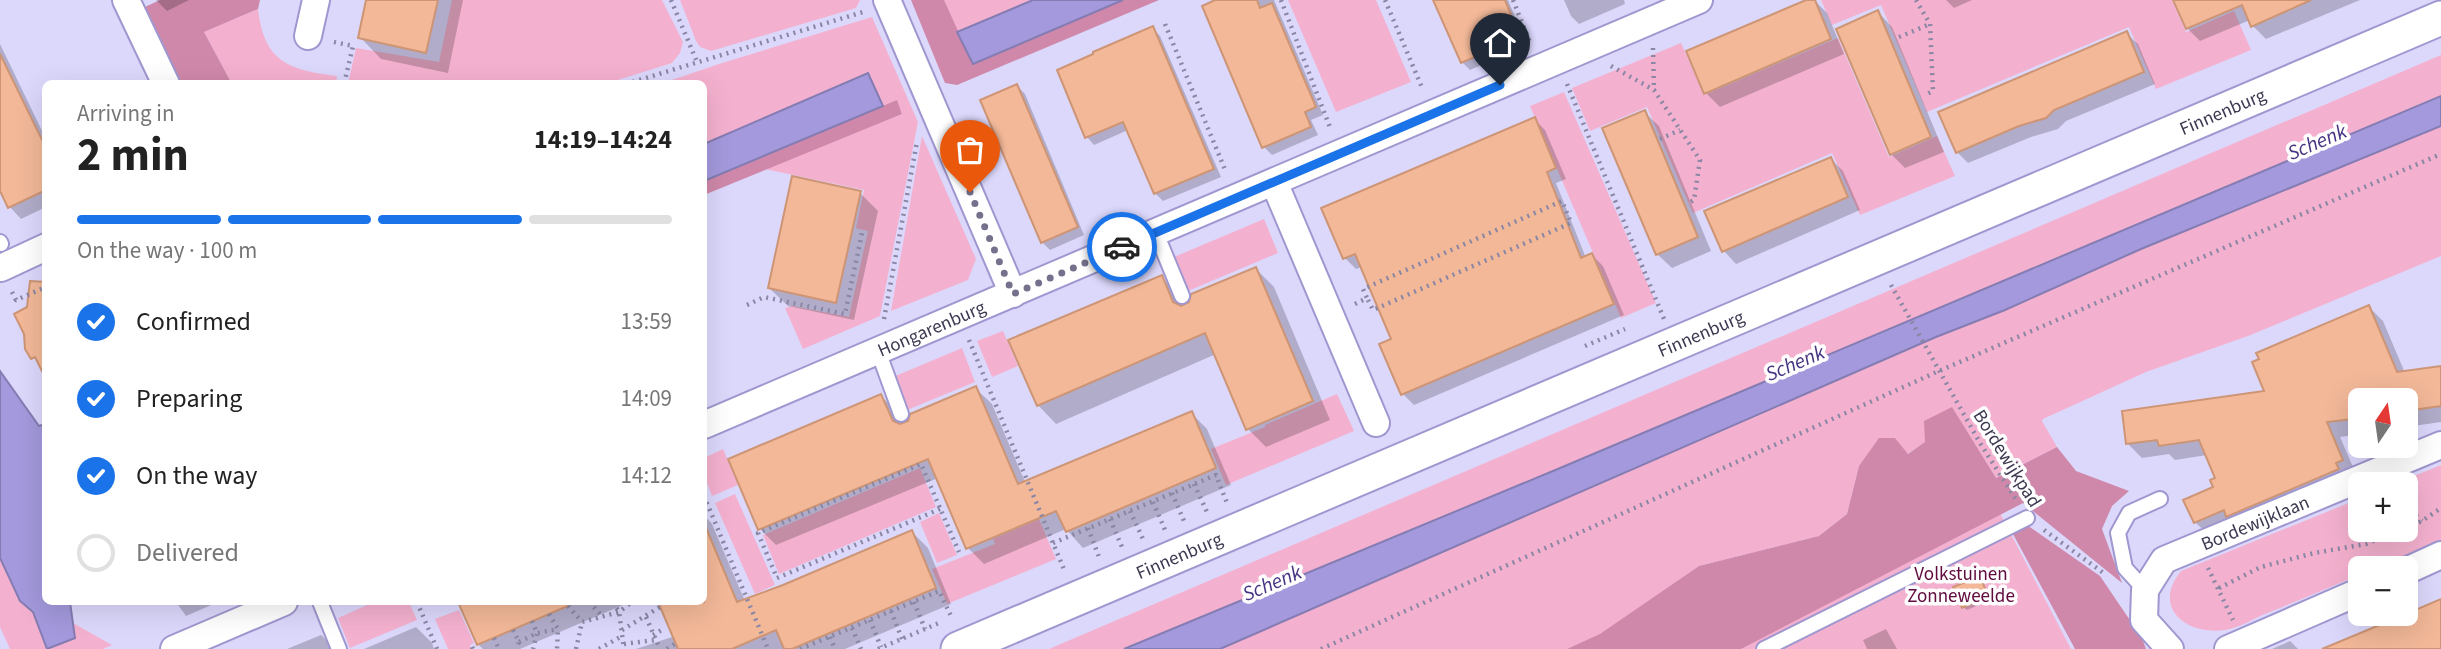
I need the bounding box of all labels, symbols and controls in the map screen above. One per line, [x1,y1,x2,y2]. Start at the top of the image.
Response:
pin [1470,13,1530,85]
icon: home [1481,24,1519,62]
street label: Finnenburg [2175,82,2271,143]
text: Arriving in [77,97,175,130]
water label: Schenk [2283,116,2352,168]
pin [940,120,1000,192]
text: 14:19–14:24 [534,121,672,158]
text: 2 min [77,123,189,188]
icon: bag [951,131,989,169]
courier [1087,212,1157,282]
icon: car [1103,228,1141,266]
text: On the way · 100 m [77,234,257,267]
street label: Hongarenburg [874,294,990,364]
icon: check [77,303,115,341]
text: Confirmed [136,303,251,340]
street label: Finnenburg [1654,304,1749,365]
text: 13:59 [621,305,672,338]
water label: Schenk [1761,337,1830,389]
icon: check [77,380,115,418]
text: Preparing [136,380,242,417]
text: 14:09 [621,382,672,415]
north arrow [2348,388,2418,458]
map controls [2348,388,2418,626]
street label: Bordewijkpad [1966,405,2048,513]
icon: check [77,457,115,495]
text: On the way [136,457,257,494]
text: 14:12 [621,459,672,492]
button: + [2348,472,2418,542]
street label: Bordewijklaan [2197,489,2314,558]
street label: Finnenburg [1132,526,1227,587]
text: Delivered [136,534,239,571]
button: − [2348,556,2418,626]
water label: Schenk [1238,557,1307,609]
park label: Volkstuinen Zonneweelde [1907,561,2015,610]

